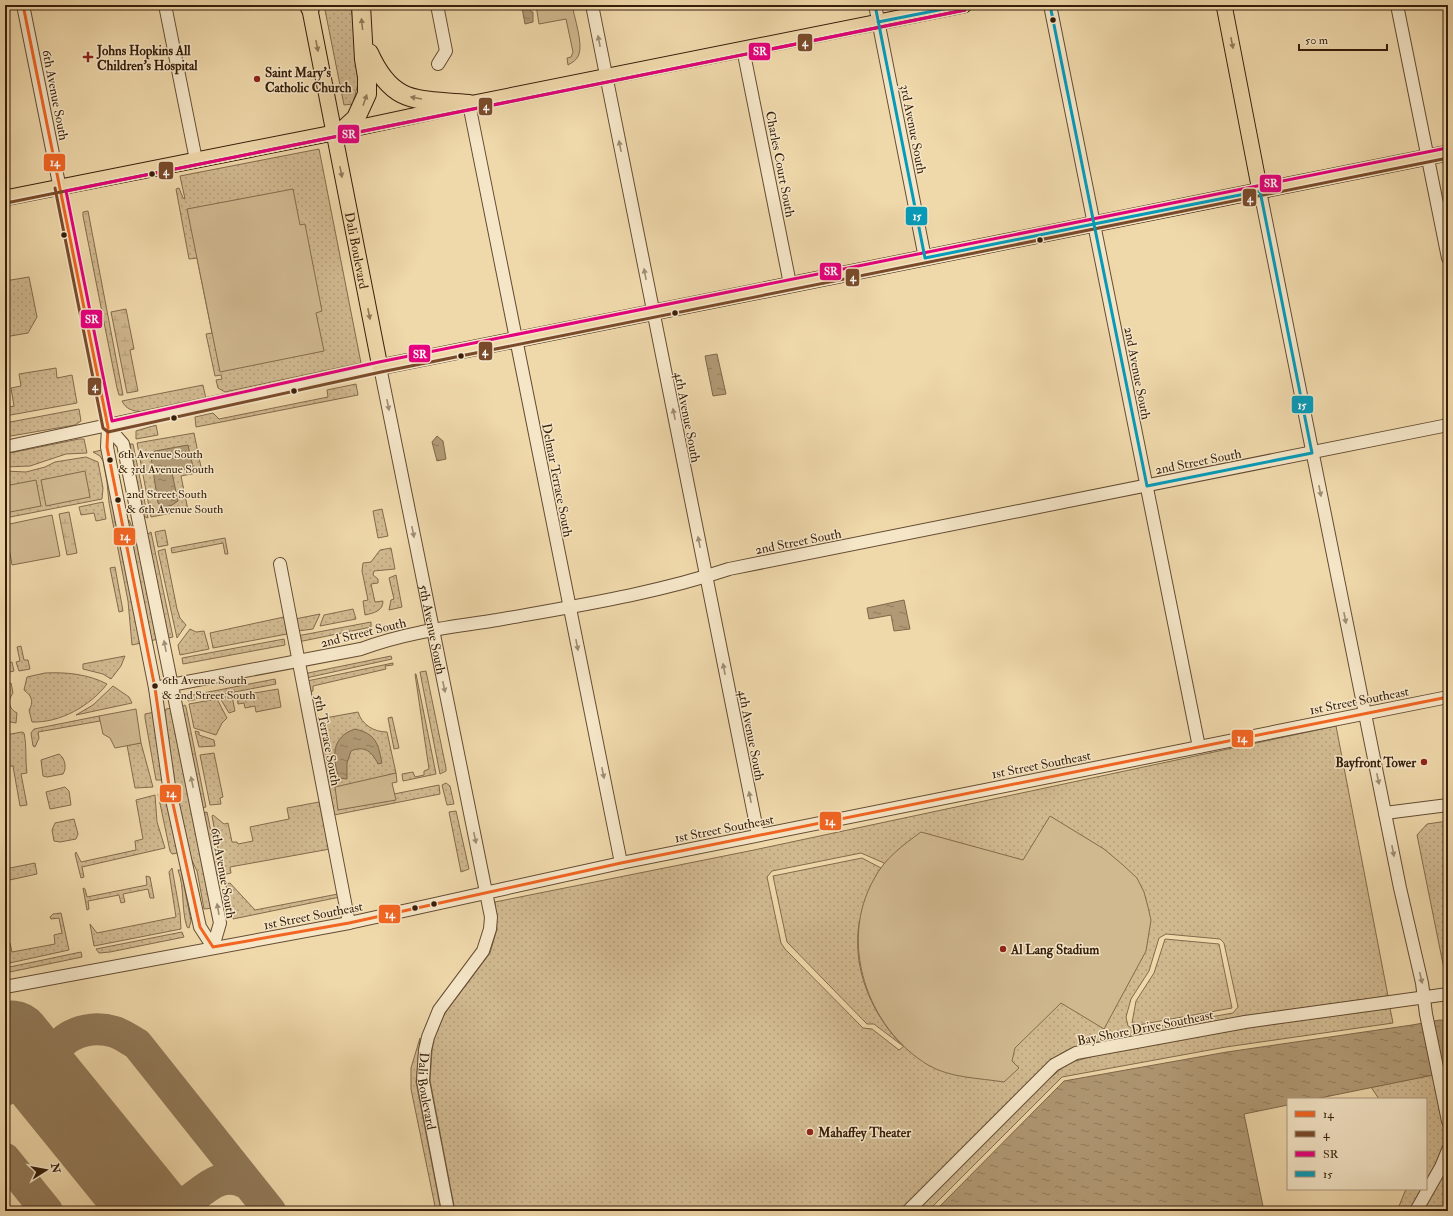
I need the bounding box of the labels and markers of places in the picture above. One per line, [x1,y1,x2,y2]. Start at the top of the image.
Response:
unlabelled marker [1048,15,1058,25]
place label: Johns Hopkins All Children's Hospital [96,43,198,75]
marker: Johns Hopkins All Children's Hospital [82,51,94,63]
place label: Saint Mary's Catholic Church [265,65,352,96]
marker: Saint Mary's Catholic Church [252,74,262,84]
unlabelled marker [147,169,157,179]
unlabelled marker [59,230,69,240]
unlabelled marker [1035,235,1045,245]
unlabelled marker [670,308,680,318]
unlabelled marker [456,351,466,361]
unlabelled marker [289,386,299,396]
unlabelled marker [169,413,179,423]
place label: 6th Avenue South & 3rd Avenue South [118,447,215,477]
marker: 6th Avenue South & 3rd Avenue South [105,455,115,465]
place label: 2nd Street South & 6th Avenue South [126,487,224,517]
marker: 2nd Street South & 6th Avenue South [113,495,123,505]
place label: 6th Avenue South & 2nd Street South [162,673,256,703]
marker: 6th Avenue South & 2nd Street South [150,681,160,691]
place label: Bayfront Tower [1335,755,1417,772]
marker: Bayfront Tower [1419,757,1429,767]
unlabelled marker [429,899,439,909]
unlabelled marker [410,903,420,913]
place label: Al Lang Stadium [1010,942,1100,959]
marker: Al Lang Stadium [998,944,1008,954]
place label: Mahaffey Theater [817,1125,912,1142]
marker: Mahaffey Theater [805,1127,815,1137]

